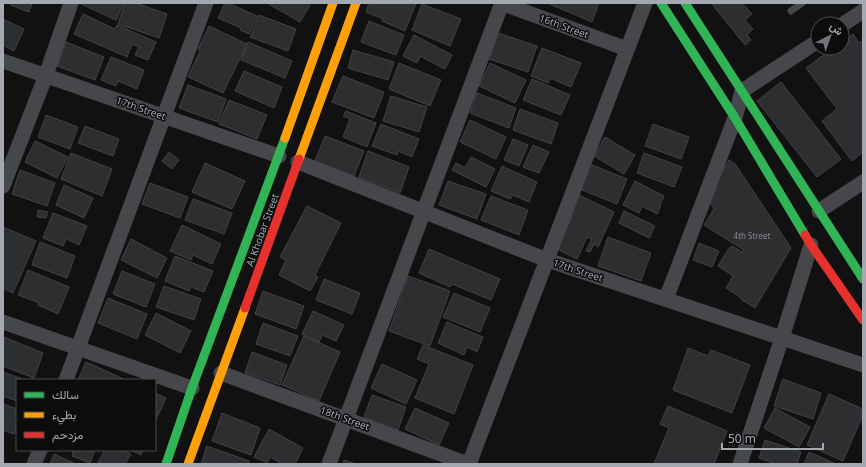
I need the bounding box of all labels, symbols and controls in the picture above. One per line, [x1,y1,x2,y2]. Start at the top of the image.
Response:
street label: 16th Street [537,11,591,42]
north arrow [810,16,850,56]
text: ش [827,18,847,38]
street label: 17th Street [114,93,168,123]
street label: Al Khobar Street [242,191,282,268]
house number: 4th Street [734,230,771,241]
street label: 17th Street [551,255,605,285]
legend [16,379,156,451]
text: سالك [52,386,79,403]
street label: 18th Street [318,403,372,434]
text: بطيء [52,406,76,425]
scale bar [722,425,823,451]
text: مزدحم [52,426,83,443]
text: 50 m [728,430,756,447]

